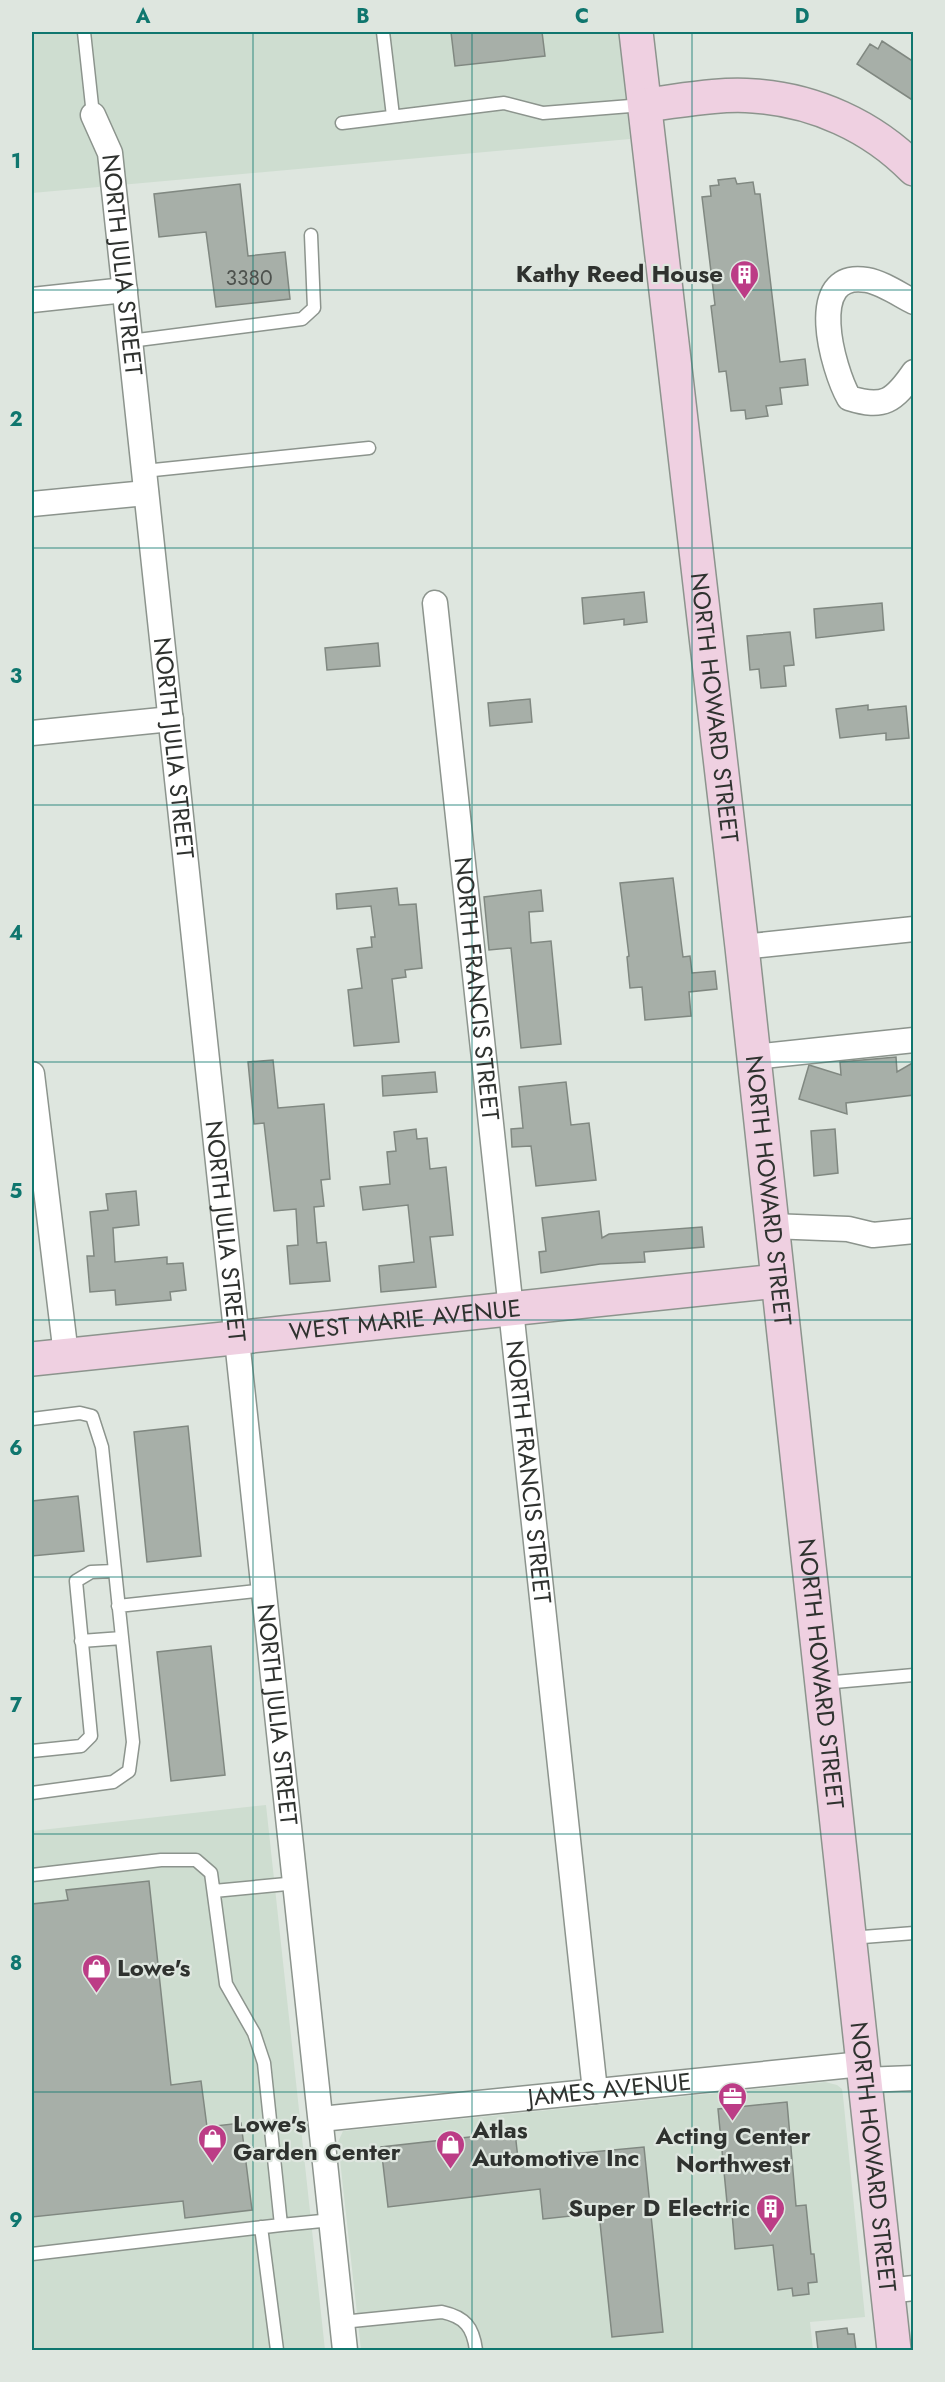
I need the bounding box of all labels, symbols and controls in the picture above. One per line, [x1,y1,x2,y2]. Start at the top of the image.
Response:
text: A [135,2,151,31]
text: B [356,2,370,31]
text: C [575,2,589,31]
text: D [795,2,809,31]
text: 1 [11,147,21,176]
street label: NORTH JULIA STREET [93,152,152,377]
place label: Kathy Reed House [516,256,723,291]
building icon: Kathy Reed House [728,258,760,300]
house number: 3380 [226,263,273,293]
text: 2 [9,405,23,434]
street label: NORTH HOWARD STREET [682,571,748,844]
street label: NORTH JULIA STREET [145,635,203,860]
text: 3 [10,662,22,691]
street label: NORTH FRANCIS STREET [445,855,509,1122]
text: 4 [9,919,23,948]
street label: NORTH HOWARD STREET [737,1054,801,1327]
street label: NORTH JULIA STREET [197,1119,255,1344]
text: 5 [10,1177,23,1206]
street label: WEST MARIE AVENUE [287,1290,523,1349]
street label: NORTH FRANCIS STREET [497,1339,560,1605]
text: 6 [9,1434,23,1463]
street label: NORTH HOWARD STREET [789,1537,853,1810]
street label: NORTH JULIA STREET [248,1602,307,1827]
text: 7 [10,1691,23,1720]
text: 8 [10,1949,22,1978]
place label: Lowe's [117,1950,190,1985]
shop icon: Lowe's [80,1952,112,1994]
street label: NORTH HOWARD STREET [842,2020,906,2294]
street label: JAMES AVENUE [523,2063,693,2115]
office icon: Acting Center Northwest [717,2080,749,2122]
place label: Lowe's Garden Center [233,2106,401,2169]
place label: Atlas Automotive Inc [471,2112,639,2175]
place label: Acting Center Northwest [654,2118,811,2181]
shop icon: Lowe's Garden Center [196,2122,228,2164]
shop icon: Atlas Automotive Inc [435,2128,467,2170]
place label: Super D Electric [568,2190,750,2225]
building icon: Super D Electric [755,2192,787,2234]
text: 9 [9,2206,23,2235]

